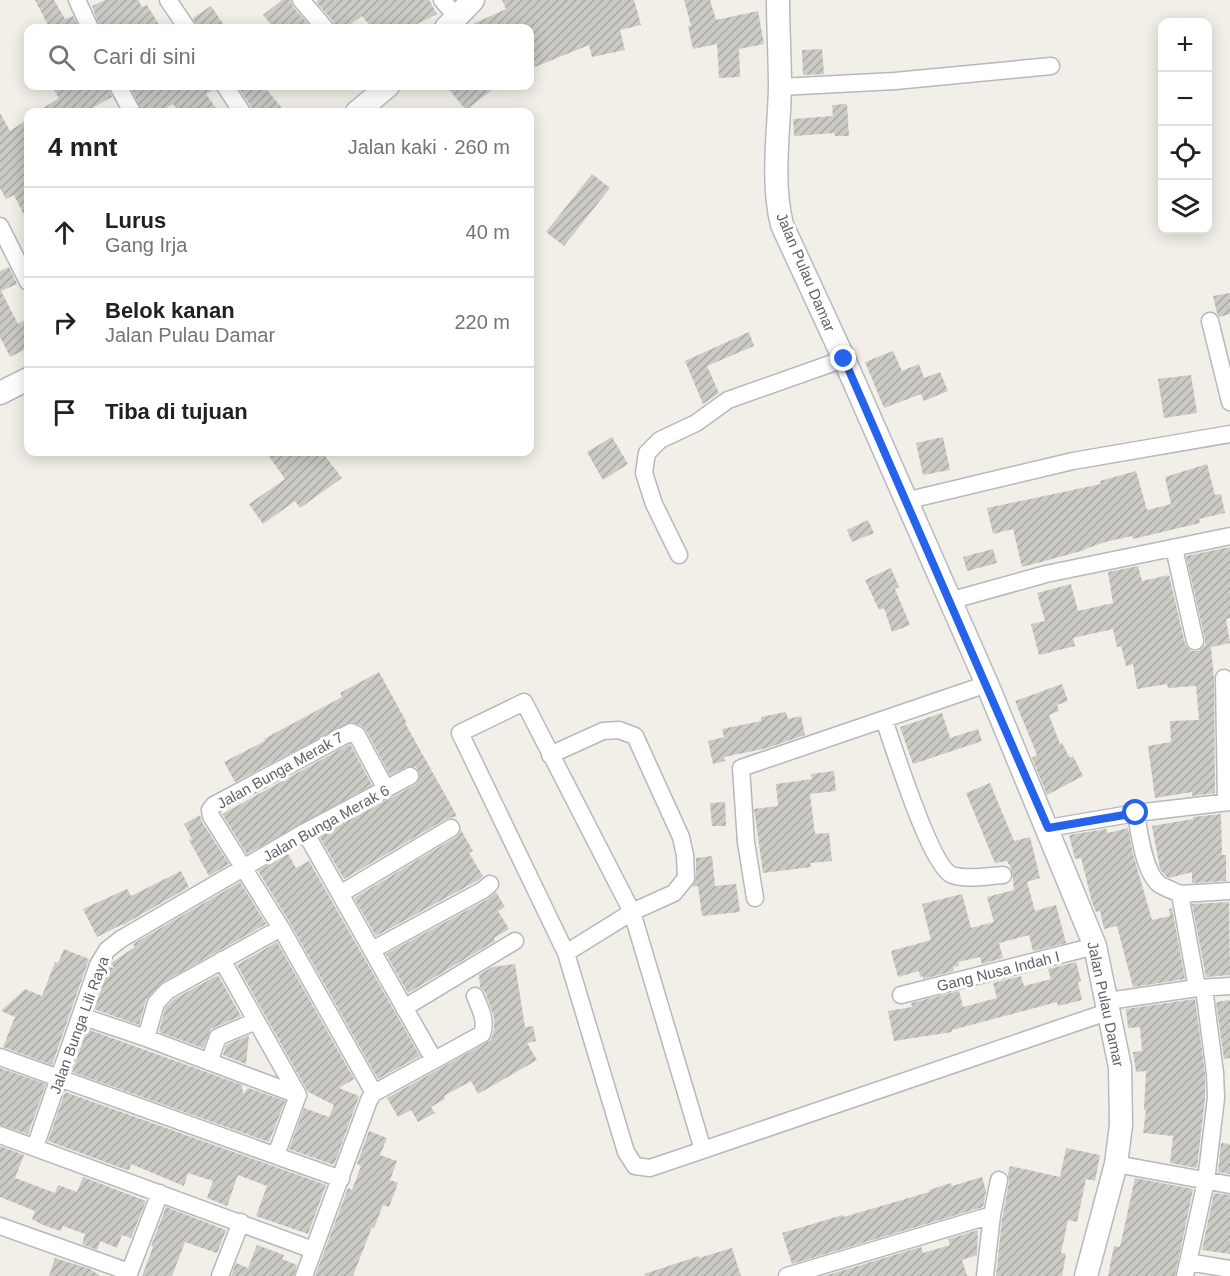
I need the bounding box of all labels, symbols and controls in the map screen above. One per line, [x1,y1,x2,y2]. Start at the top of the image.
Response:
map controls [1158,18,1212,234]
button: + [1158,18,1212,72]
search box [24,24,534,90]
icon: search [45,41,78,74]
text: Cari di sini [93,44,196,69]
button: − [1158,72,1212,126]
button: locate [1158,126,1212,180]
text: 4 mnt [48,132,117,162]
text: Jalan kaki · 260 m [348,136,510,158]
button: layers [1158,180,1212,234]
text: Lurus [105,208,166,233]
street label: Jalan Pulau Damar [773,210,839,334]
icon: ahead [48,216,81,249]
text: 40 m [466,221,510,243]
text: Gang Irja [105,234,187,256]
text: Belok kanan [105,298,235,323]
icon: right [48,306,81,339]
text: 220 m [454,311,510,333]
text: Jalan Pulau Damar [105,324,275,346]
route end [830,345,856,371]
icon: arrive [48,396,81,429]
text: Tiba di tujuan [105,399,248,424]
street label: Jalan Bunga Merak 7 [214,728,346,812]
street label: Jalan Bunga Merak 6 [260,781,392,865]
route start [1122,799,1148,825]
street label: Jalan Pulau Damar [1084,940,1128,1068]
street label: Gang Nusa Indah I [935,948,1061,994]
street label: Jalan Bunga Lili Raya [46,953,112,1096]

